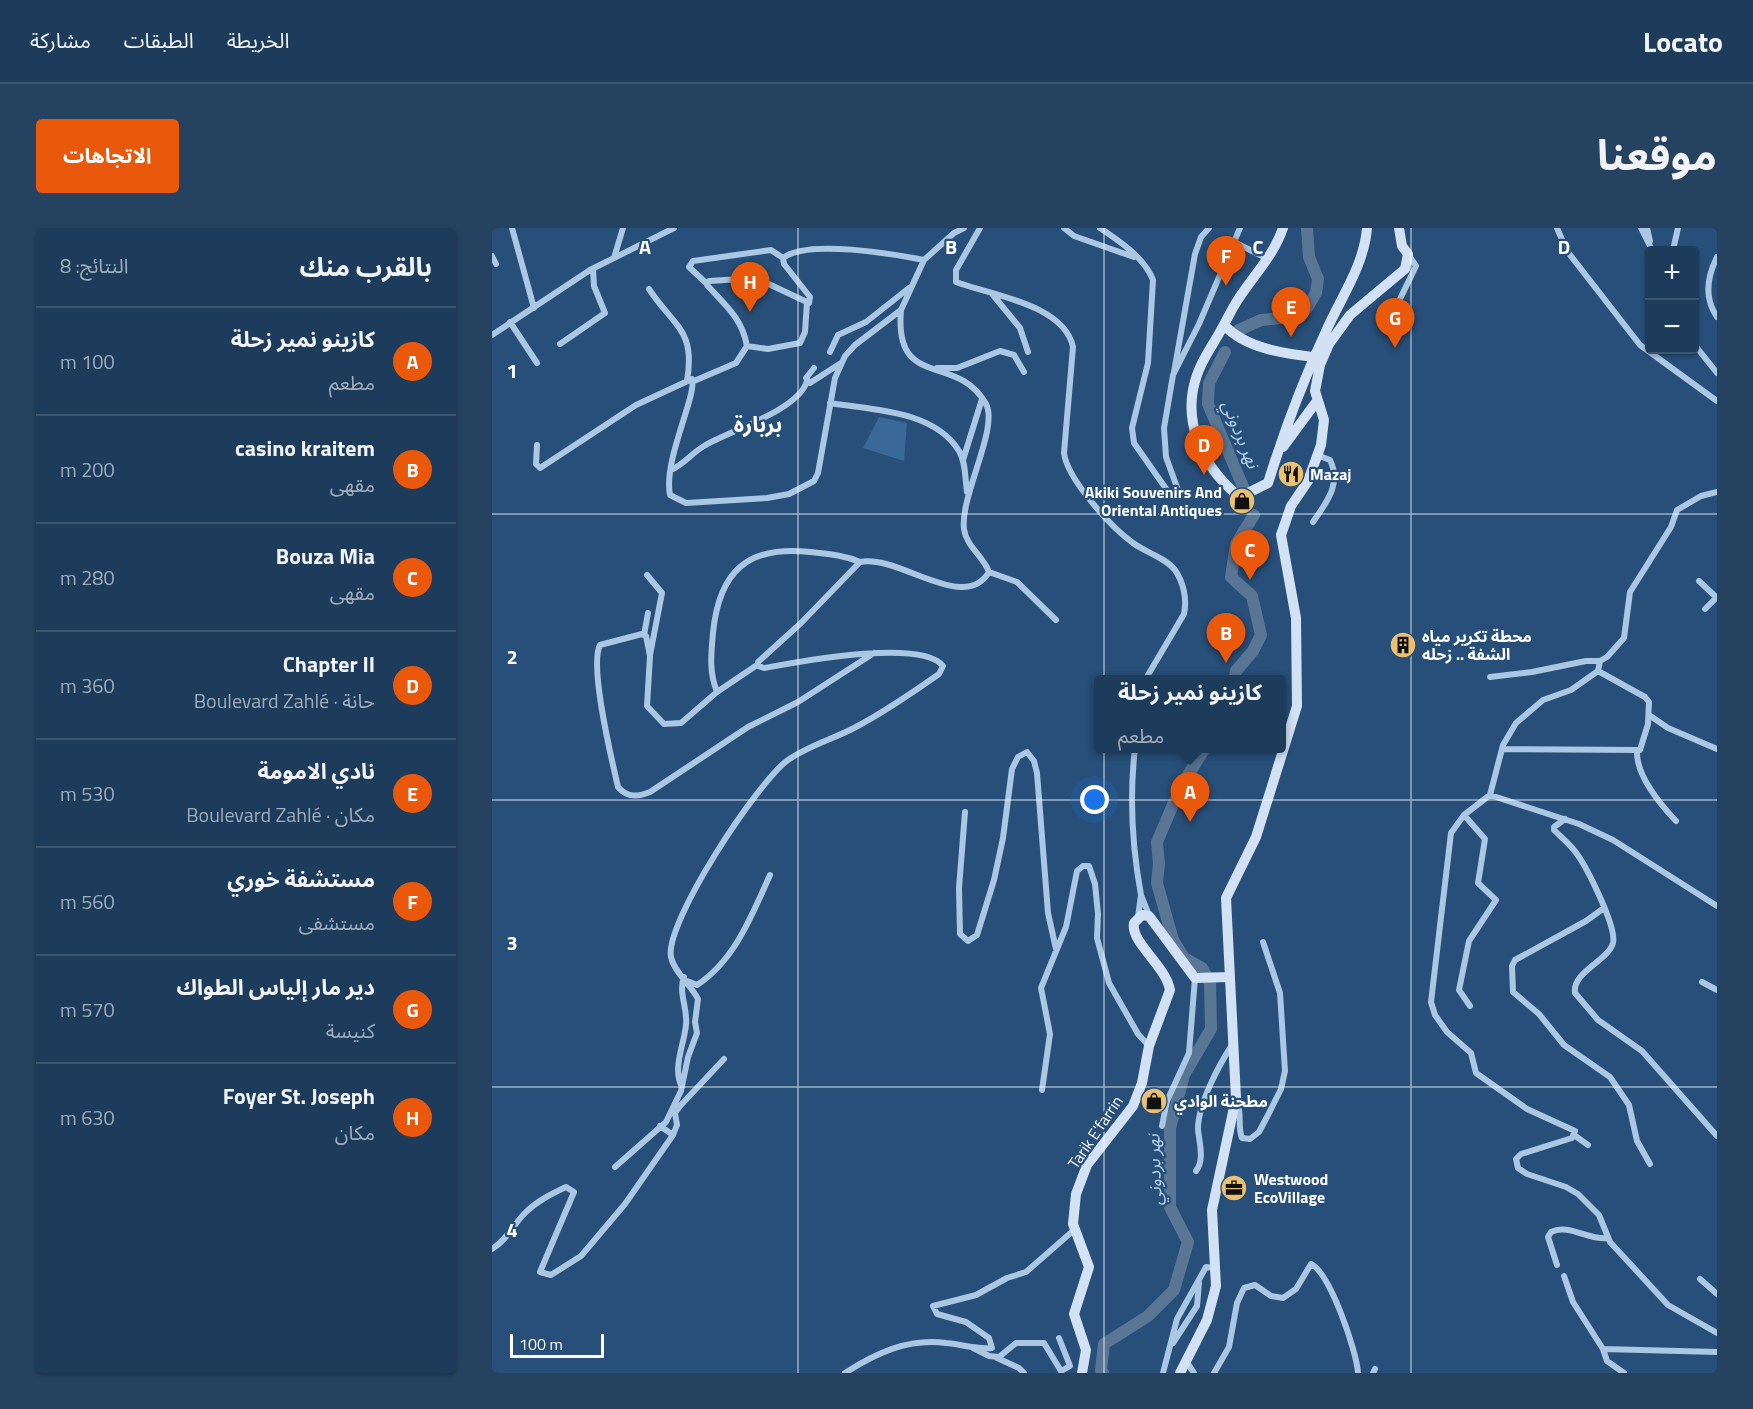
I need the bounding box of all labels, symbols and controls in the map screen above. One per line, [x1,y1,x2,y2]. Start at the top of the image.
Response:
text: Locato [1643,20,1723,63]
text: مشاركة [30,24,91,56]
text: الطبقات [124,24,194,56]
text: الخريطة [227,24,290,56]
button: الاتجاهات [36,119,179,193]
text: موقعنا [1597,122,1717,186]
text: A [639,231,651,262]
text: B [945,231,957,262]
text: C [1253,231,1264,262]
text: D [1558,231,1570,262]
pin: F [1206,236,1246,286]
map controls [1645,246,1699,354]
button: + [1645,246,1699,300]
text: بالقرب منك [300,247,432,286]
text: النتائج: 8 [60,250,128,281]
pin: H [730,262,770,312]
pin: E [1272,288,1310,337]
pin: G [1376,298,1414,348]
button: − [1645,300,1699,354]
text: كازينو نمير زحلة [231,322,375,356]
text: 100 m [60,346,115,377]
text: A [406,346,419,377]
text: 1 [506,355,518,386]
text: مطعم [329,367,375,398]
water label: نهر بردوني [1214,396,1268,474]
district label: بربارة [734,407,782,441]
pin: D [1184,426,1224,475]
text: casino kraitem [235,431,375,465]
text: 200 m [60,454,115,485]
text: B [406,454,419,485]
restaurant icon: Mazaj [1276,459,1306,489]
place label: Mazaj [1310,462,1352,486]
text: مقهى [330,469,375,500]
place label: Akiki Souvenirs And Oriental Antiques [1085,480,1222,522]
shop icon: Akiki Souvenirs And Oriental Antiques [1227,486,1257,516]
pin: C [1230,530,1269,580]
text: Bouza Mia [276,539,375,573]
text: 280 m [60,562,115,593]
text: C [407,562,418,593]
text: مقهى [330,577,375,608]
pin: B [1206,614,1246,663]
place label: محطة تكرير مياه الشفة .. زحله [1422,624,1532,666]
building icon: محطة تكرير مياه الشفة .. زحله [1388,630,1418,660]
text: 2 [506,641,518,672]
text: Chapter II [283,647,375,681]
text: 360 m [60,670,115,701]
text: D [406,670,419,701]
popup [1094,675,1286,753]
text: كازينو نمير زحلة [1118,675,1262,709]
text: حانة · Boulevard Zahlé [194,685,375,716]
text: مطعم [1118,720,1164,751]
text: نادي الامومة [257,754,375,788]
pin: A [1170,772,1210,822]
text: 530 m [60,778,115,809]
text: E [407,778,418,809]
your location [1080,785,1109,814]
text: مكان · Boulevard Zahlé [186,799,375,830]
text: مستشفة خوري [227,862,375,896]
text: 560 m [60,886,115,917]
text: F [407,886,418,917]
text: مستشفى [298,907,375,938]
text: 3 [506,927,518,958]
text: دير مار إلياس الطواك [177,970,375,1004]
text: 570 m [60,994,115,1025]
text: G [406,994,419,1025]
text: كنيسة [326,1015,375,1046]
text: Foyer St. Joseph [223,1079,375,1113]
shop icon: مطحنة الوادي [1139,1086,1169,1116]
place label: مطحنة الوادي [1174,1089,1268,1115]
street label: Tarik E'farrin [1062,1091,1128,1173]
text: 630 m [60,1102,115,1133]
text: H [406,1102,419,1133]
text: مكان [335,1117,375,1148]
water label: نهر بردوني [1139,1132,1170,1206]
place label: Westwood EcoVillage [1254,1167,1328,1209]
office icon: Westwood EcoVillage [1219,1173,1249,1203]
text: 4 [506,1214,518,1245]
scale bar [510,1331,604,1358]
text: 100 m [519,1332,563,1356]

